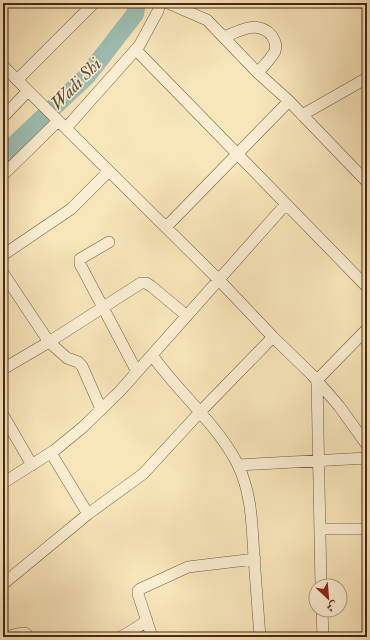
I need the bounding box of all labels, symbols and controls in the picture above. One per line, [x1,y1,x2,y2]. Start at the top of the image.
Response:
water label: Wadi Shi [46,53,106,115]
north arrow [308,578,348,618]
text: ش [324,598,340,615]

